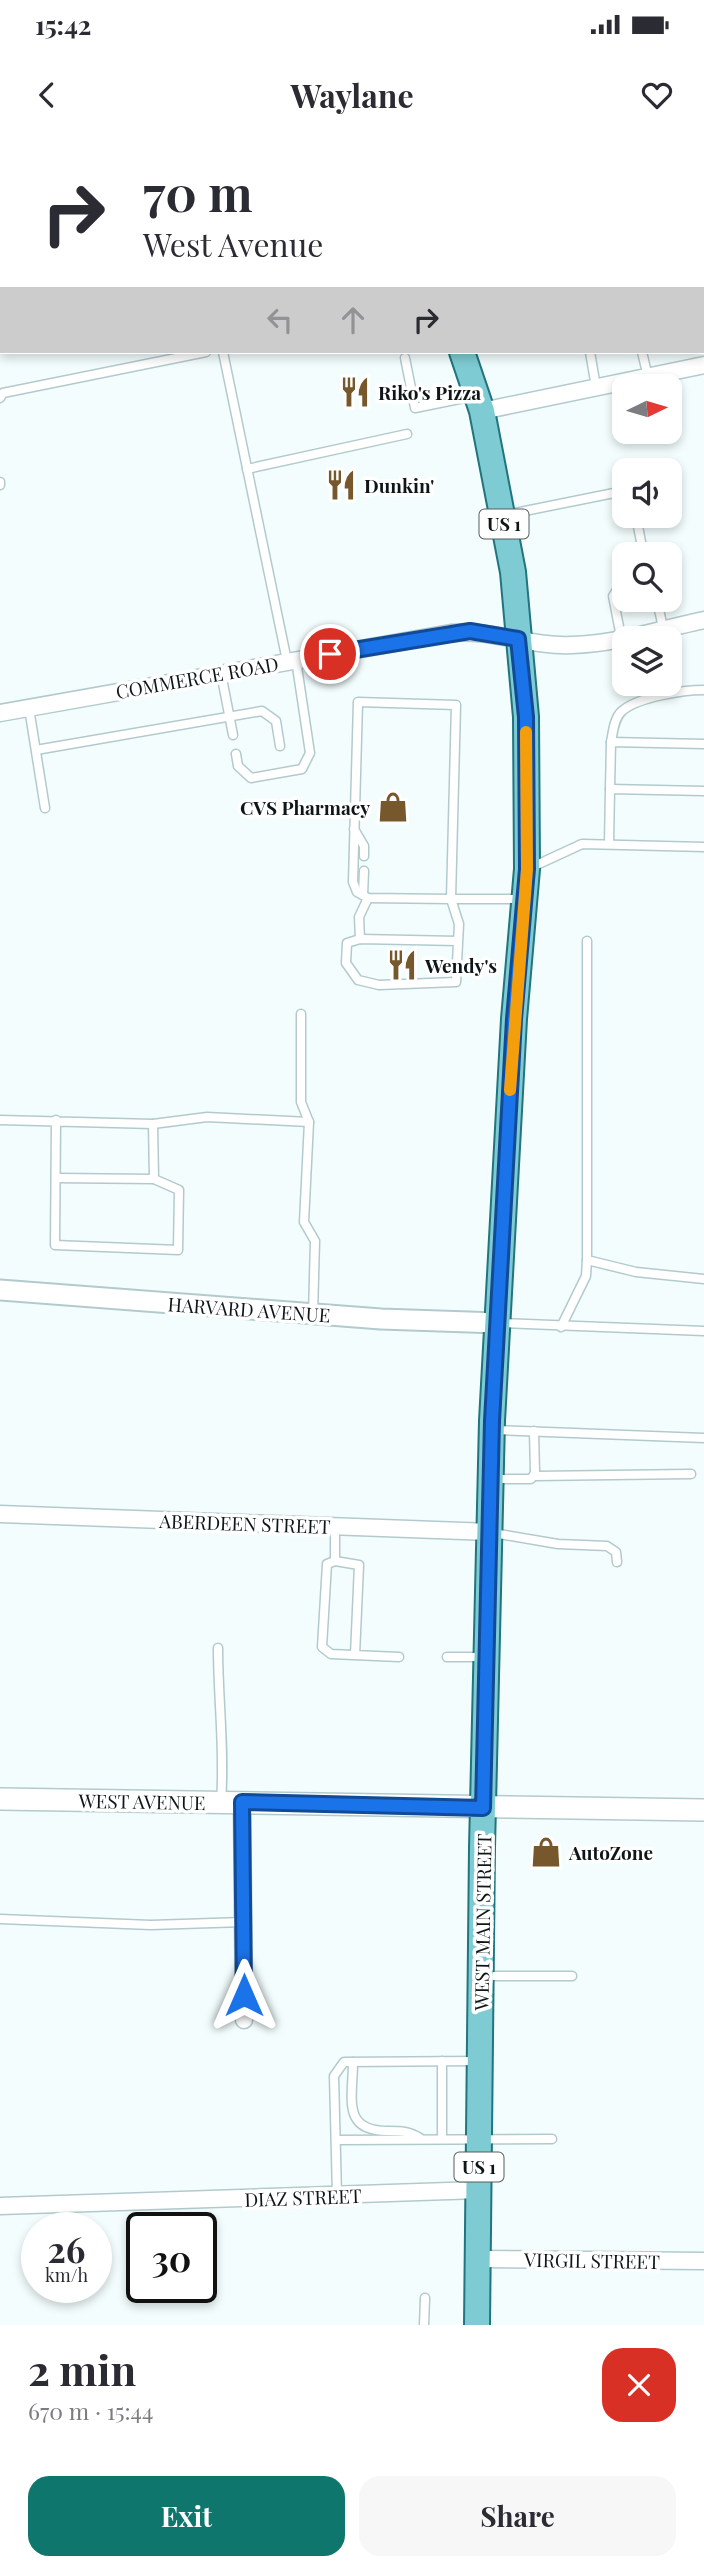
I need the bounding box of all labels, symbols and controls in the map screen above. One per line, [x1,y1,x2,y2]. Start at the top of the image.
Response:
text: 15:42 [35,7,91,42]
text: Waylane [290,73,414,116]
icon: back [28,76,66,114]
icon: heart [638,76,676,114]
text: 70 m [143,159,253,224]
icon: right [28,168,119,259]
text: West Avenue [143,222,324,265]
icon: left [261,301,299,339]
icon: ahead [334,301,372,339]
icon: right [407,301,445,339]
north arrow [612,374,682,444]
map controls [612,374,682,696]
restaurant icon: Riko's Pizza [338,375,372,409]
place label: Riko's Pizza [378,379,481,405]
button: sound [612,458,682,528]
restaurant icon: Dunkin' [324,468,358,502]
place label: Dunkin' [364,472,434,498]
road number: US 1 [480,510,528,538]
button: search [612,542,682,612]
pin [300,624,360,684]
button: layers [612,626,682,696]
icon: arrive [311,635,349,673]
street label: COMMERCE ROAD [114,650,280,704]
shop icon: CVS Pharmacy [376,790,410,824]
place label: CVS Pharmacy [240,794,370,820]
restaurant icon: Wendy's [385,948,419,982]
place label: Wendy's [424,952,497,978]
street label: HARVARD AVENUE [167,1290,331,1328]
street label: ABERDEEN STREET [158,1507,331,1539]
street label: WEST AVENUE [77,1787,206,1815]
street label: WEST MAIN STREET [467,1833,497,2012]
shop icon: AutoZone [529,1835,563,1869]
place label: AutoZone [568,1839,653,1865]
position arrow [207,1958,281,2032]
road number: US 1 [454,2152,504,2181]
street label: DIAZ STREET [244,2182,362,2212]
speed limit sign: 30 [126,2212,217,2303]
text: 26 [48,2225,85,2272]
street label: VIRGIL STREET [523,2246,660,2274]
text: km/h [45,2263,88,2287]
text: 2 min [28,2341,136,2397]
button: close [602,2348,676,2422]
text: 670 m · 15:44 [28,2395,153,2426]
button: Exit [28,2476,345,2556]
button: Share [359,2476,676,2556]

